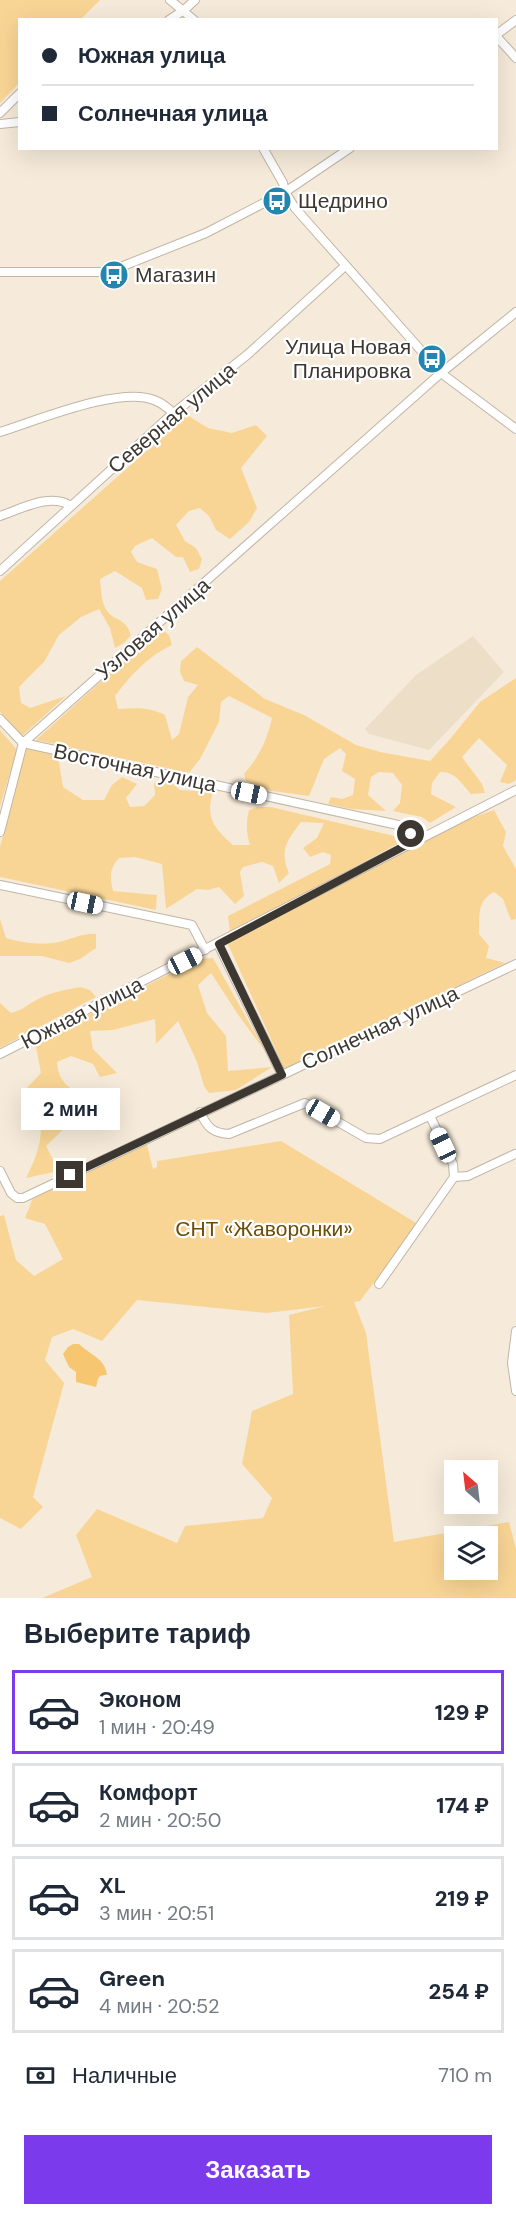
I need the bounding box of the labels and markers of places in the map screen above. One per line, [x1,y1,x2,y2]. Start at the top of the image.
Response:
bus stop icon: Щедрино [261,185,293,217]
place label: Щедрино [298,187,388,215]
bus stop icon: Магазин [98,259,130,291]
place label: Магазин [135,261,216,289]
place label: Улица Новая Планировка [285,333,411,385]
bus stop icon: Улица Новая Планировка [416,343,448,375]

